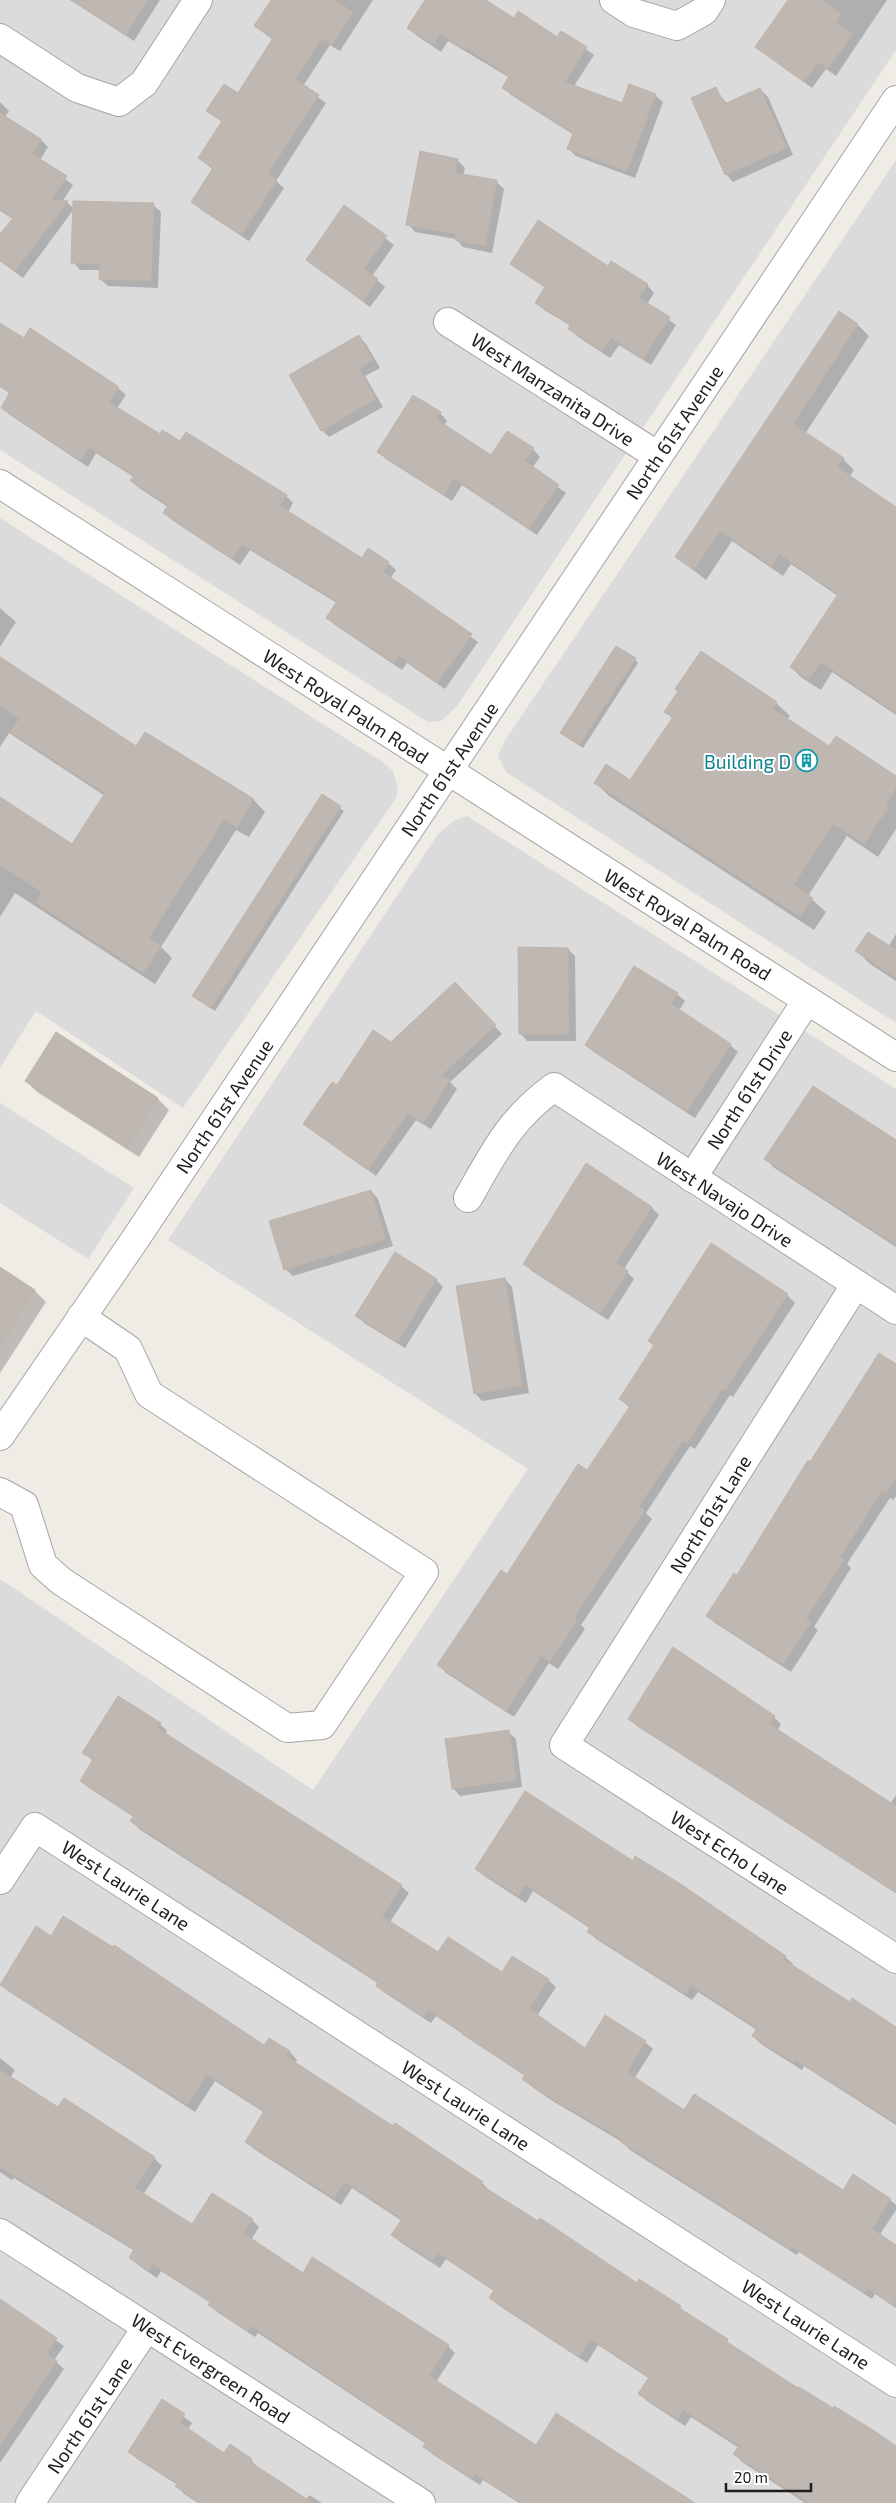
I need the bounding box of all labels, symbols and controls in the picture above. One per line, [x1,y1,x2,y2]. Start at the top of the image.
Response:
street label: West Manzanita Drive [467,328,639,450]
street label: North 61st Avenue [621,360,727,504]
street label: West Royal Palm Road [259,644,433,768]
street label: North 61st Avenue [396,697,502,841]
building icon: Building D [795,749,819,773]
place label: Building D [704,750,791,773]
street label: West Royal Palm Road [600,863,776,985]
street label: North 61st Drive [702,1024,796,1154]
street label: North 61st Avenue [171,1034,277,1178]
street label: West Navajo Drive [652,1146,798,1252]
street label: North 61st Lane [664,1451,756,1577]
street label: West Echo Lane [667,1805,793,1899]
street label: West Laurie Lane [58,1835,194,1935]
street label: West Laurie Lane [398,2055,534,2155]
street label: West Laurie Lane [738,2274,874,2374]
street label: West Evergreen Road [127,2308,295,2428]
street label: North 61st Lane [42,2352,136,2478]
scale bar [726,2460,811,2492]
text: 20 m [734,2468,768,2486]

